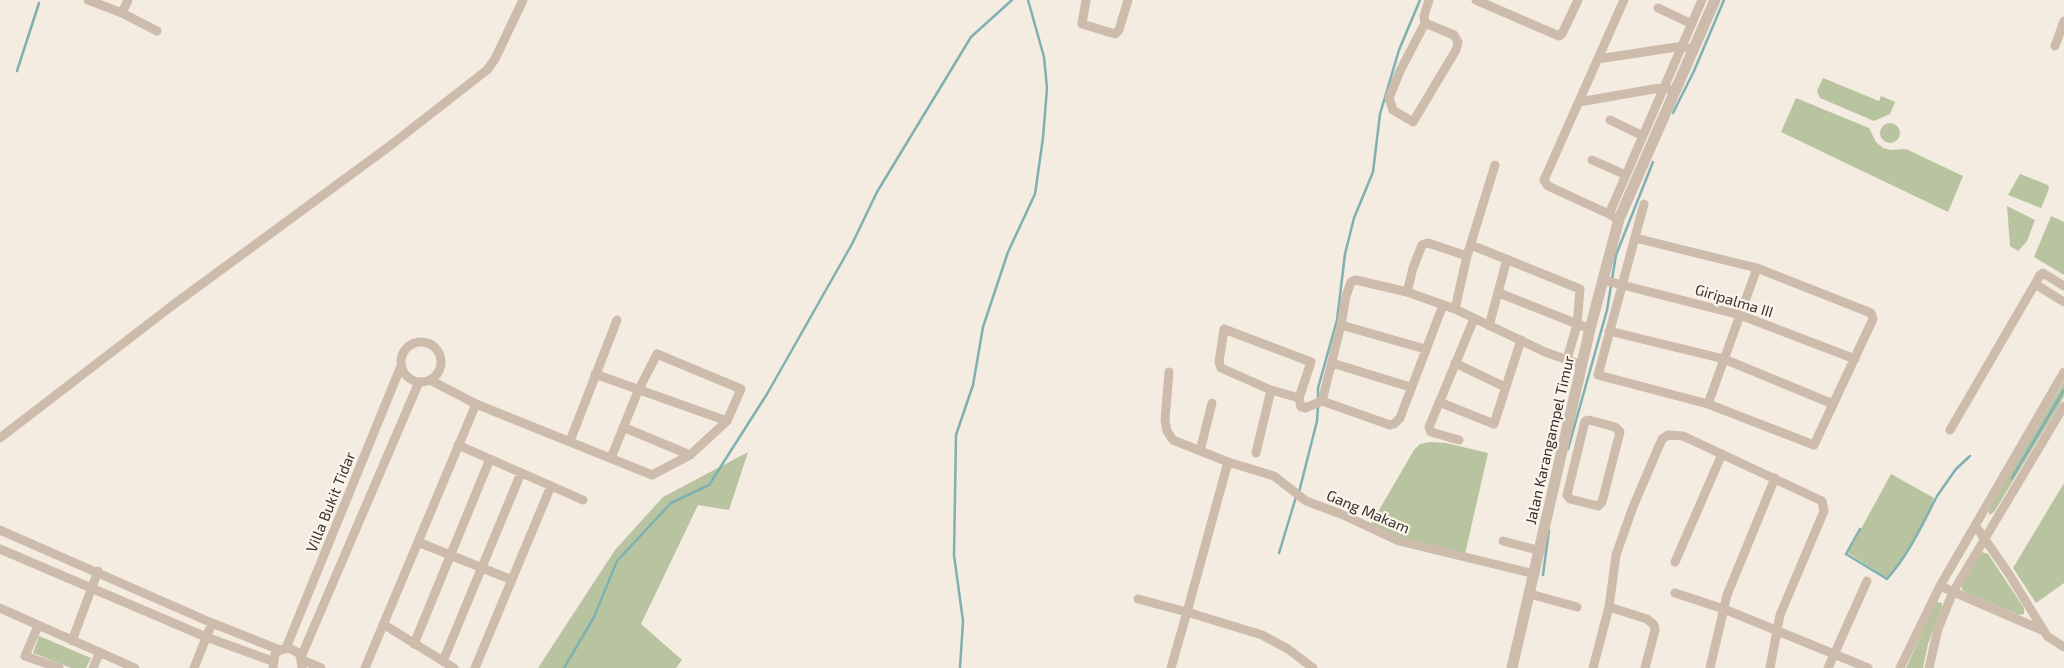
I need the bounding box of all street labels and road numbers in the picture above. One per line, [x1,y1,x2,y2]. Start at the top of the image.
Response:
street label: Giripalma III [1693,281,1775,321]
street label: Jalan Karangampel Timur [1522,354,1578,526]
street label: Villa Bukit Tidar [303,449,359,555]
street label: Gang Makam [1324,486,1412,538]

